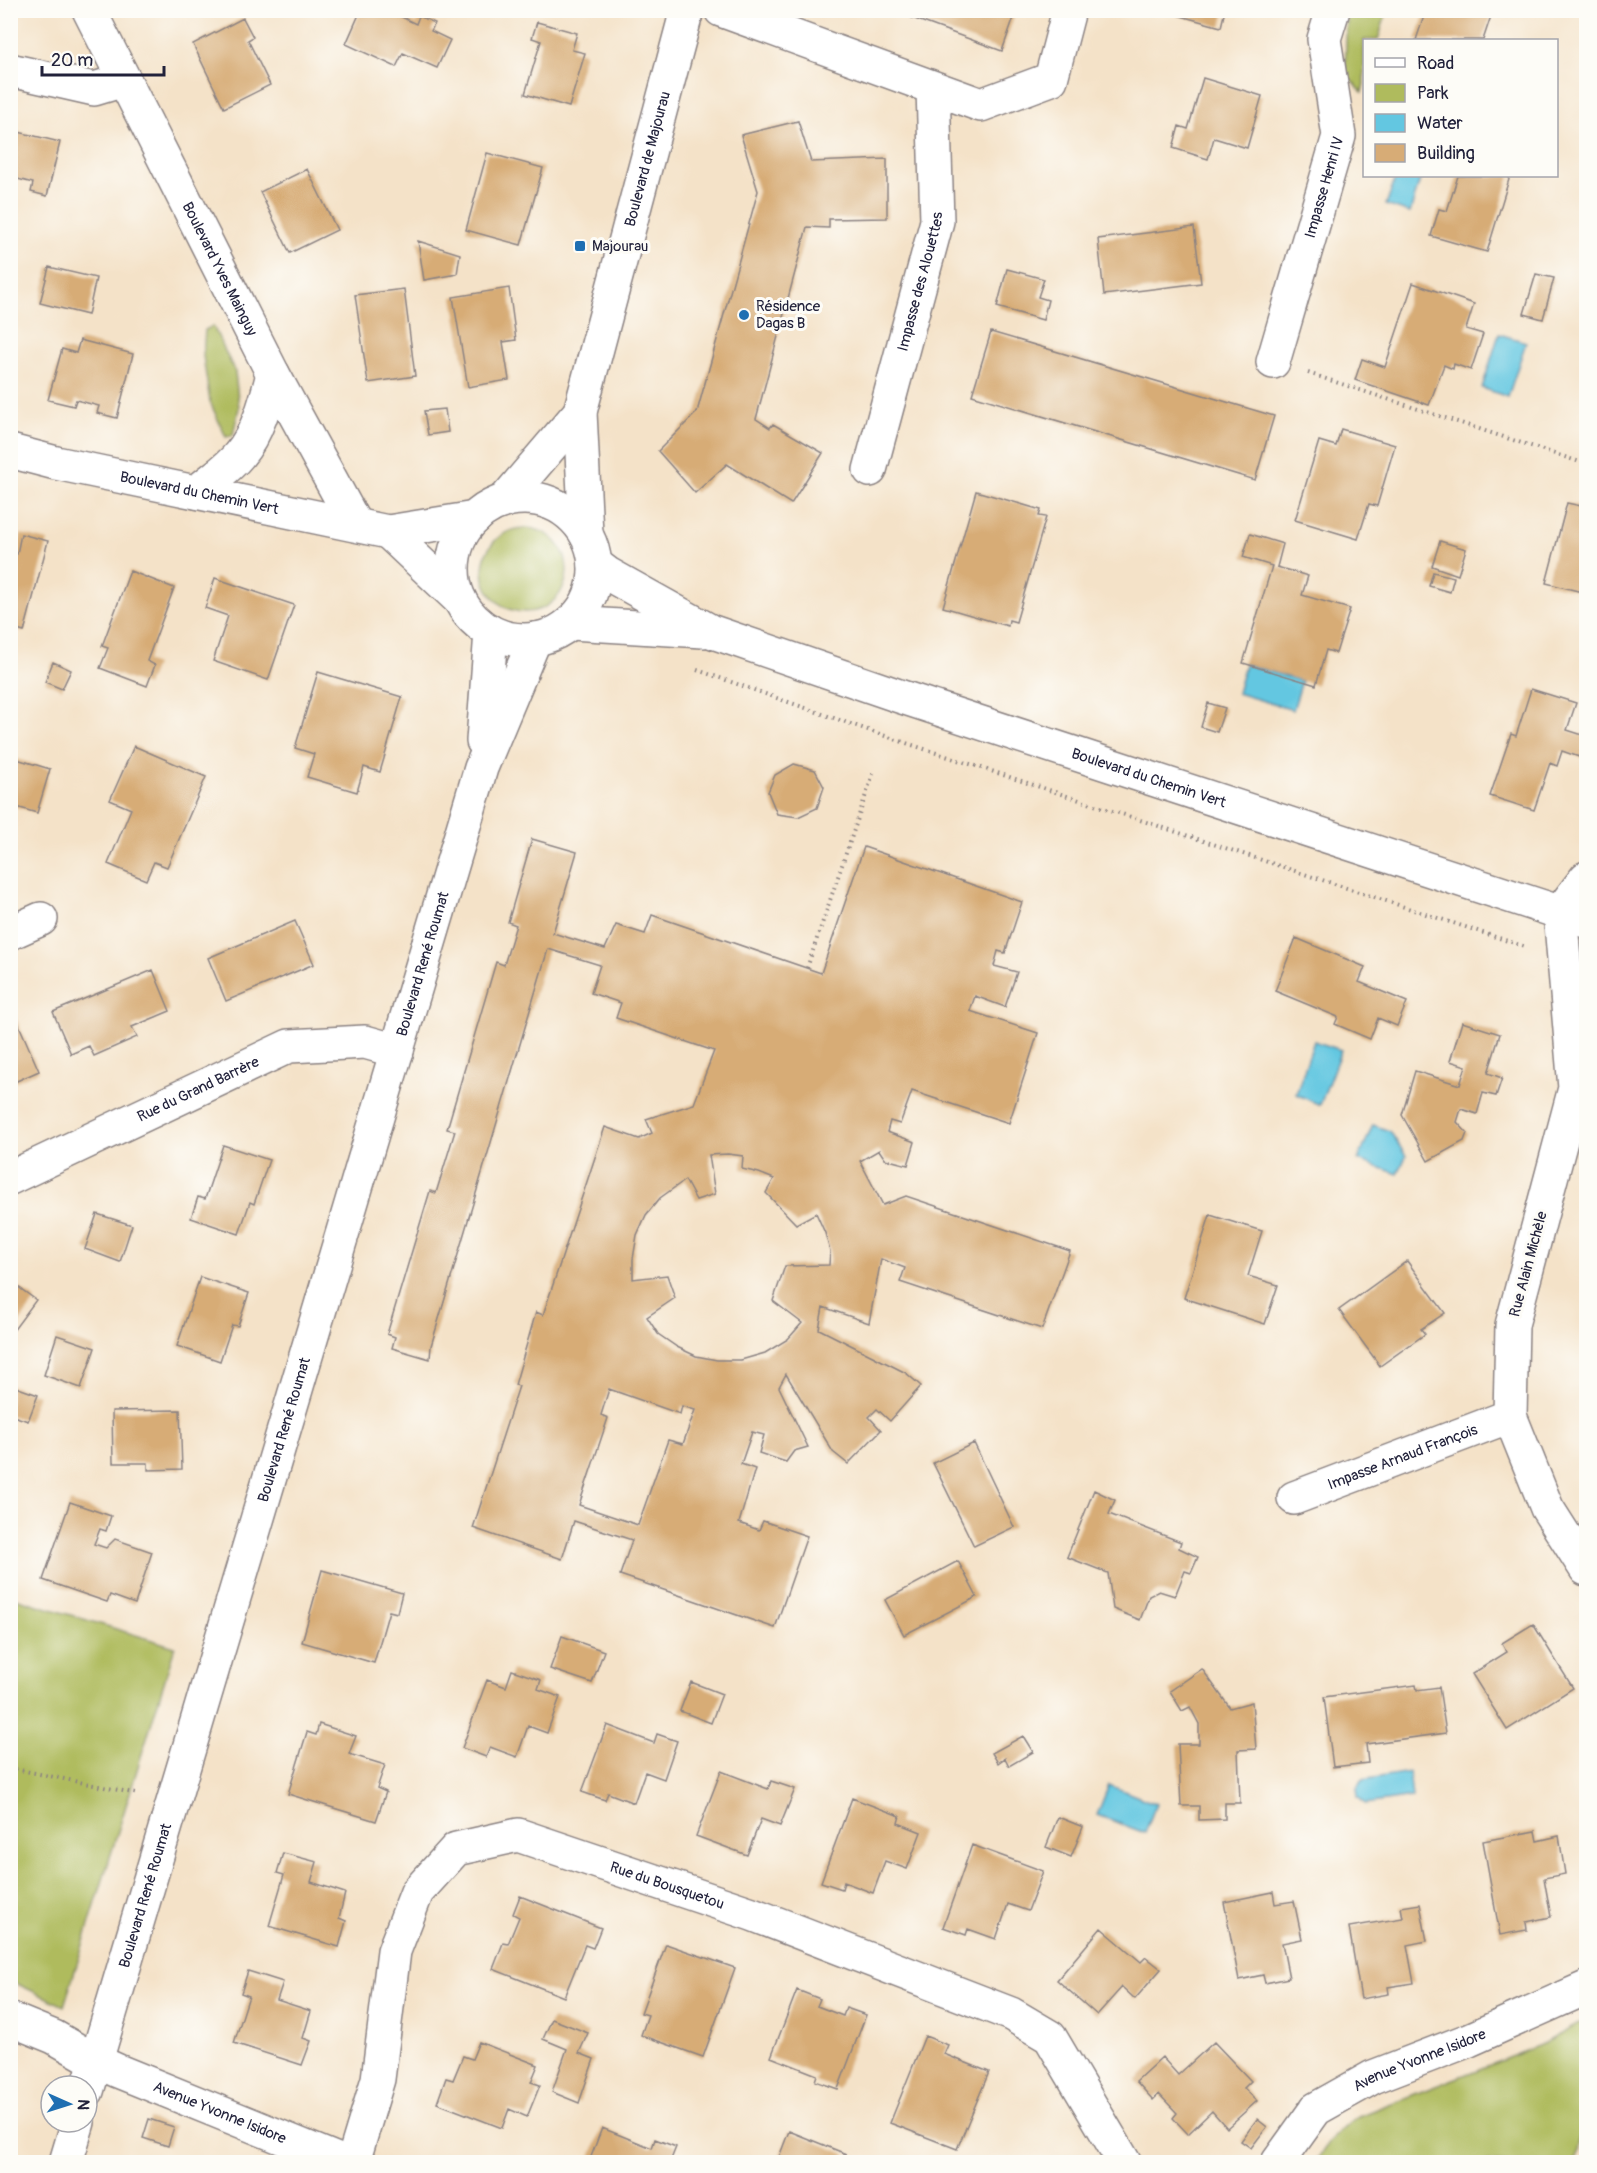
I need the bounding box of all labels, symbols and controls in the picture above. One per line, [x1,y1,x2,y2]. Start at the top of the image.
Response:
scale bar [42,39,164,77]
legend [1363,39,1558,177]
text: 20 m [51,49,93,72]
text: Road [1417,52,1454,75]
text: Park [1417,82,1449,105]
street label: Boulevard de Majourau [621,89,675,229]
text: Water [1417,112,1463,135]
street label: Impasse Henri IV [1301,134,1348,240]
text: Building [1417,142,1475,165]
street label: Boulevard Yves Mainguy [178,199,261,340]
street label: Impasse des Alouettes [893,212,947,353]
place label: Majourau [592,237,648,256]
marker: Majourau [573,239,587,253]
place label: Résidence Dagas B [756,297,821,333]
marker: Résidence Dagas B [737,308,751,322]
street label: Boulevard du Chemin Vert [118,468,281,519]
street label: Boulevard du Chemin Vert [1069,744,1229,813]
street label: Boulevard René Roumat [393,889,454,1039]
street label: Rue du Grand Barrère [134,1052,263,1126]
street label: Rue Alain Michèle [1505,1209,1552,1319]
street label: Boulevard René Roumat [254,1354,315,1504]
street label: Impasse Arnaud François [1325,1420,1481,1494]
street label: Boulevard René Roumat [115,1820,176,1970]
street label: Rue du Bousquetou [607,1858,727,1914]
street label: Avenue Yvonne Isidore [1350,2024,1489,2096]
north arrow [39,2074,99,2134]
street label: Avenue Yvonne Isidore [150,2077,289,2149]
text: N [73,2099,93,2111]

